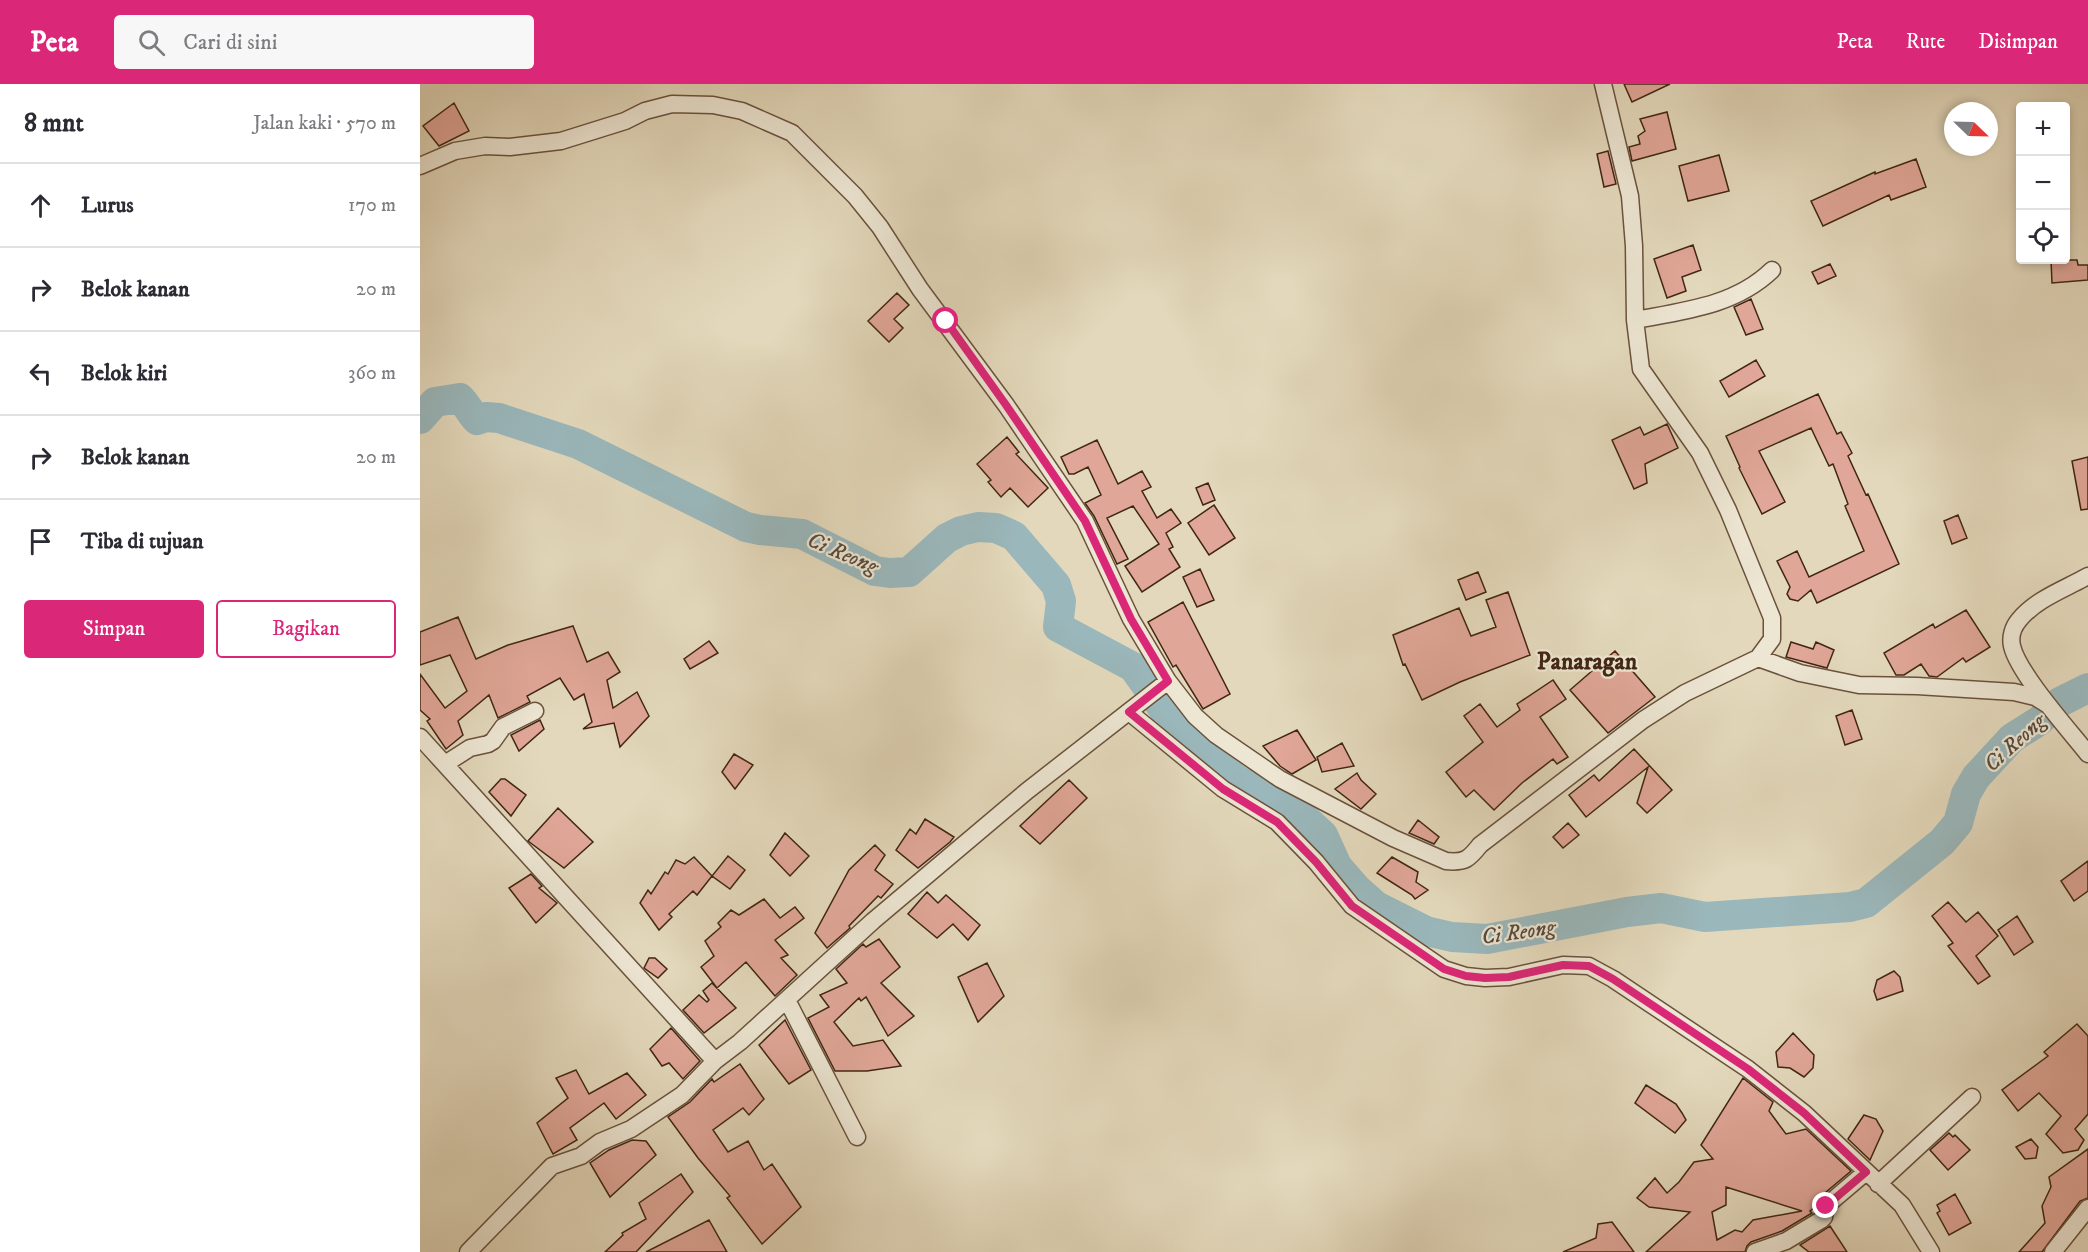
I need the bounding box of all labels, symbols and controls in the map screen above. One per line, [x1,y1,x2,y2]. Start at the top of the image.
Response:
search box [114,15,534,69]
text: Peta [30,25,78,60]
icon: search [135,26,168,59]
text: Cari di sini [183,29,277,56]
text: Peta [1837,29,1873,55]
text: Rute [1906,29,1945,55]
text: Disimpan [1978,29,2058,55]
north arrow [1944,102,1998,156]
map controls [2016,102,2070,264]
button: + [2016,102,2070,156]
text: 8 mnt [24,107,84,140]
text: Jalan kaki · 570 m [253,111,396,136]
button: − [2016,156,2070,210]
icon: ahead [24,189,57,222]
text: Lurus [81,192,134,219]
text: 170 m [348,193,396,218]
button: locate [2016,210,2070,264]
icon: right [24,273,57,306]
text: Belok kanan [81,276,189,303]
text: 20 m [356,277,396,302]
route start [932,307,958,333]
icon: left [24,357,57,390]
text: Belok kiri [81,360,167,387]
text: 360 m [348,361,396,386]
icon: right [24,441,57,474]
text: Belok kanan [81,444,189,471]
text: 20 m [356,445,396,470]
icon: arrive [24,525,57,558]
water label: Ci Reong [803,526,884,581]
text: Tiba di tujuan [81,528,203,555]
button: Simpan [24,600,204,658]
button: Bagikan [216,600,396,658]
district label: Panaragan [1537,647,1638,677]
water label: Ci Reong [1978,707,2053,778]
water label: Ci Reong [1480,914,1559,951]
route end [1812,1192,1838,1218]

